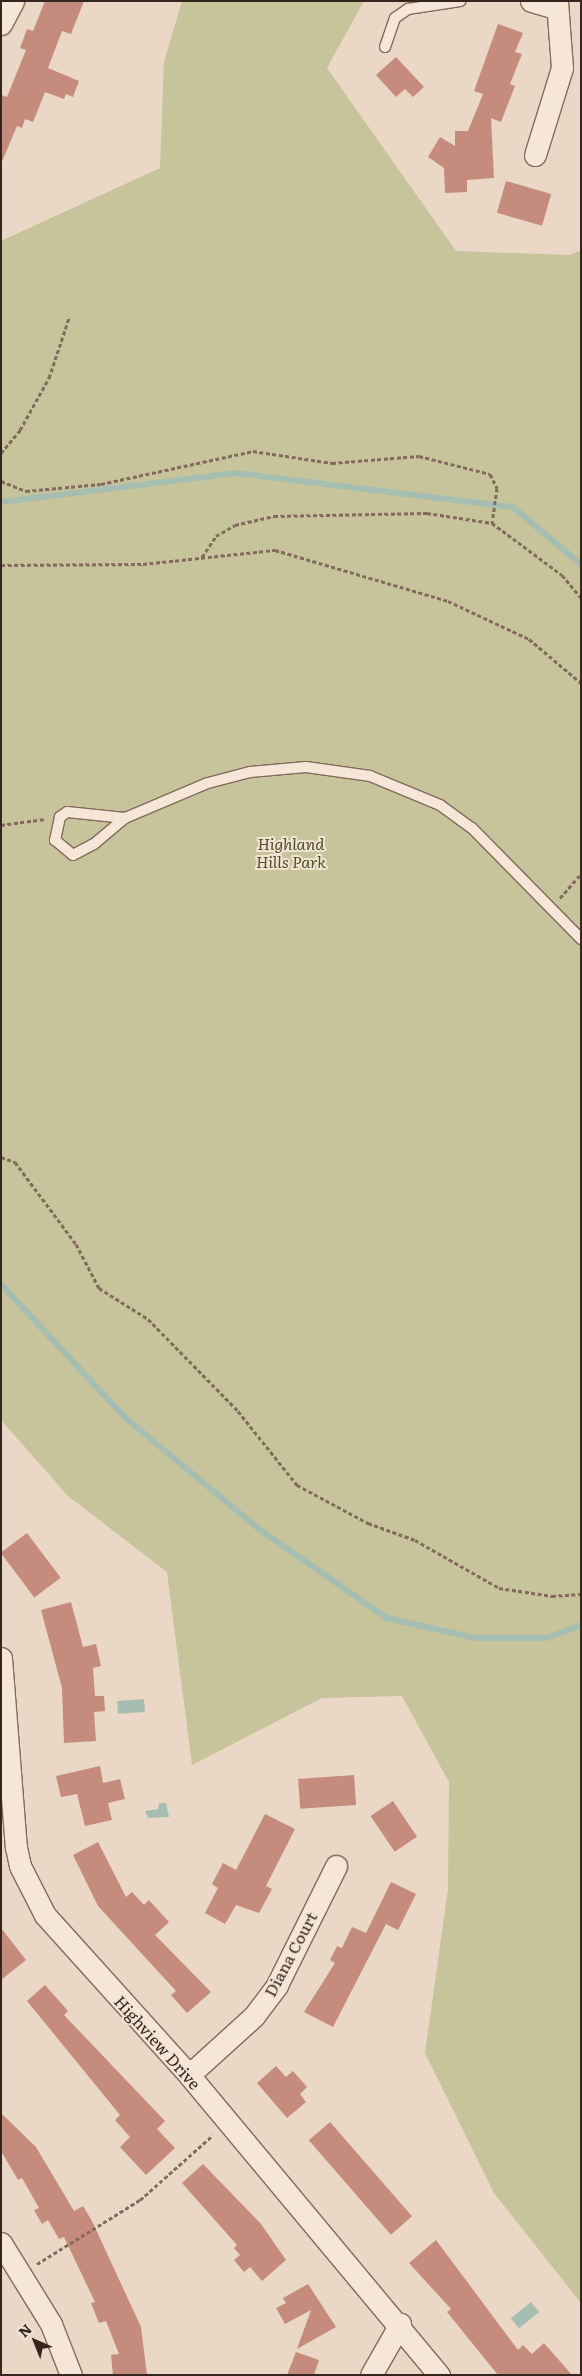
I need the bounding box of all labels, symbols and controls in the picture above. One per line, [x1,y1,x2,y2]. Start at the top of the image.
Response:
park label: Highland Hills Park [256,833,326,871]
street label: Diana Court [260,1908,320,2000]
street label: Highview Drive [111,1991,205,2093]
north arrow [10,2316,60,2366]
text: N [13,2319,36,2341]

